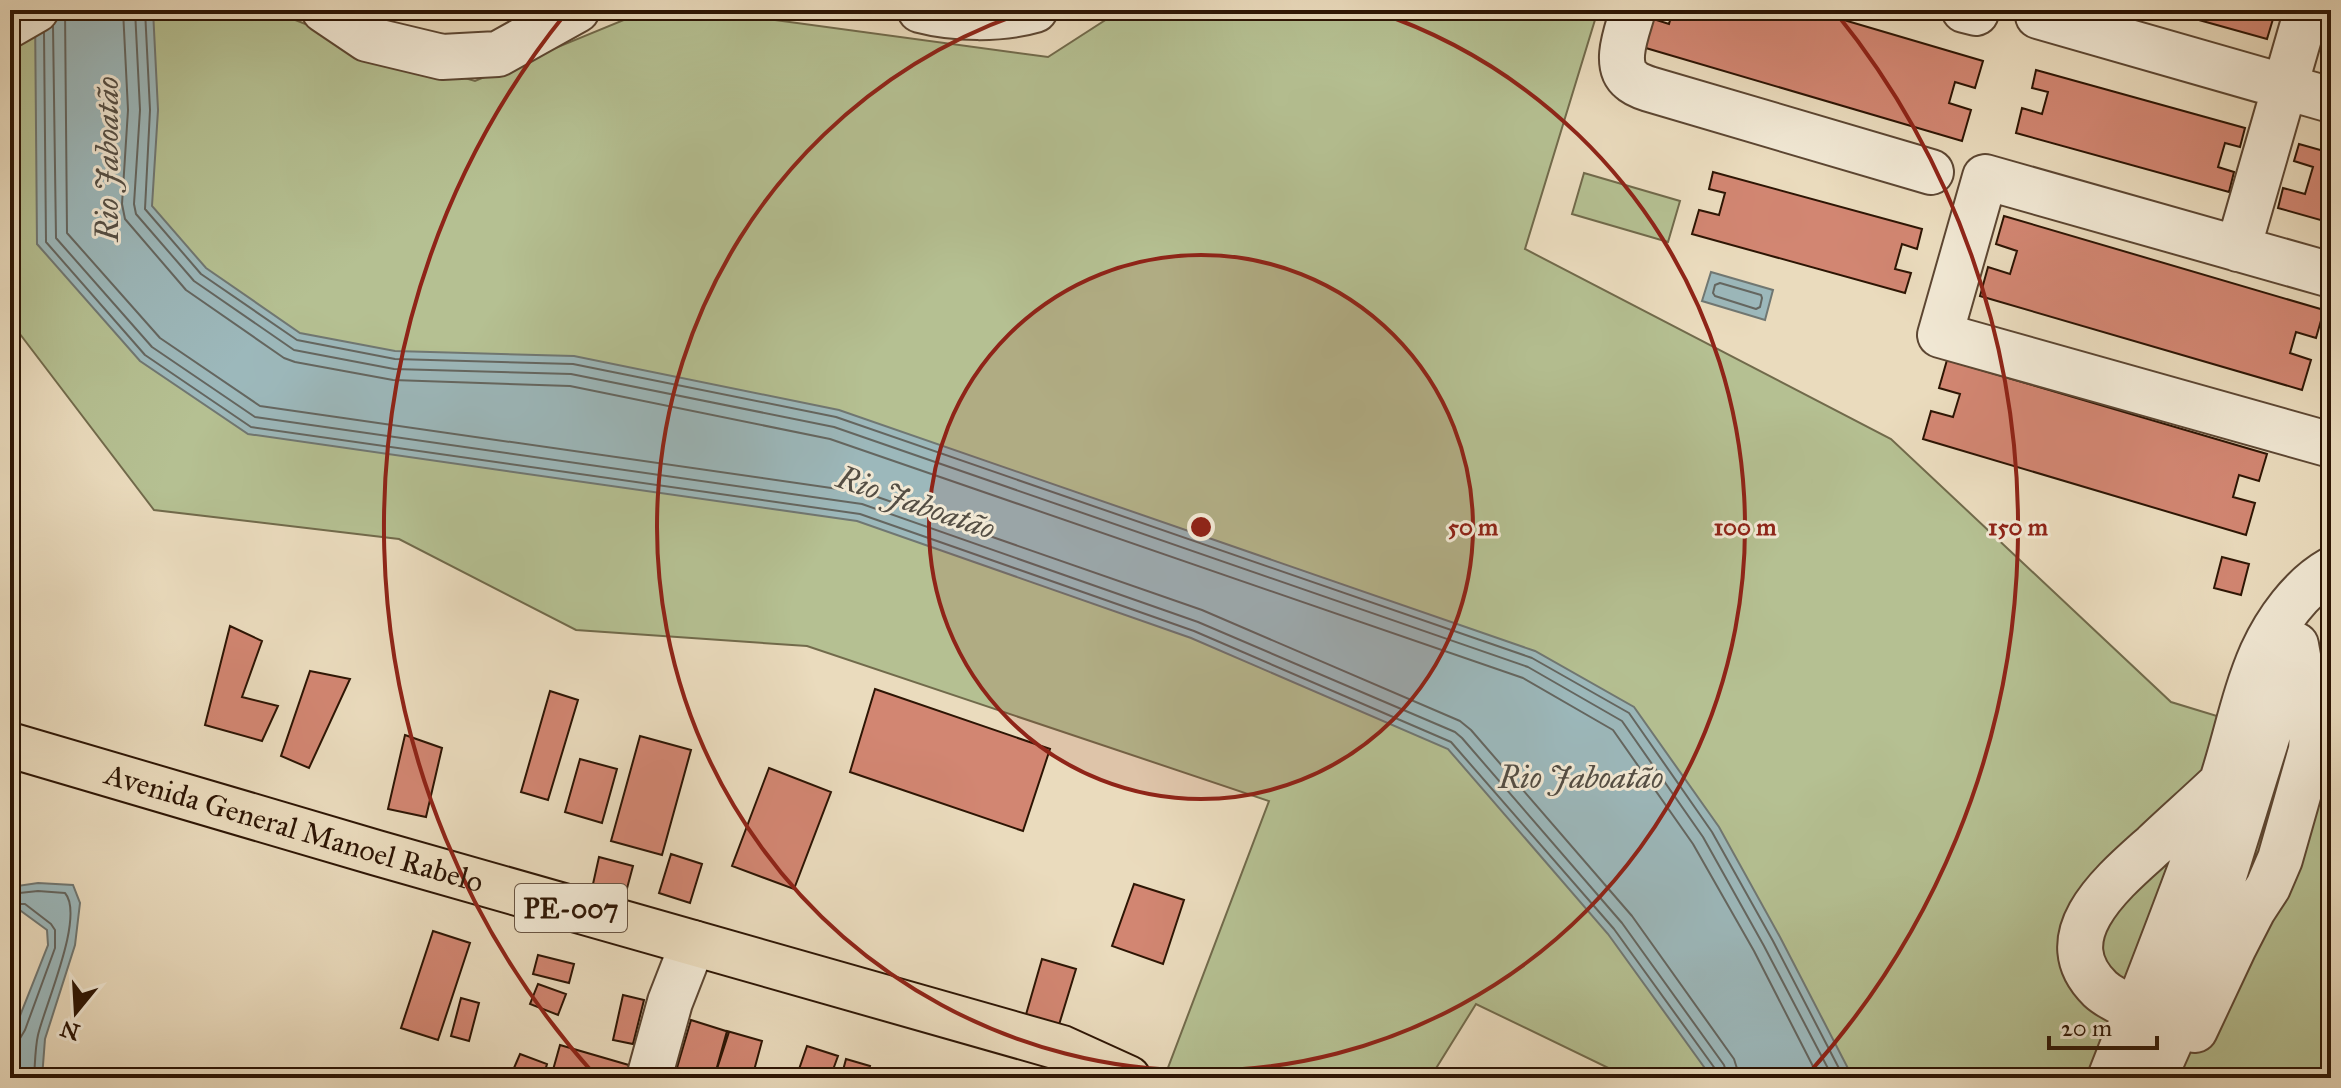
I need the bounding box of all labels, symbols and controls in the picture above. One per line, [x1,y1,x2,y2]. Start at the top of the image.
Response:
water label: Rio Jaboatão [88,77,127,242]
water label: Rio Jaboatão [831,457,1000,548]
text: 50 m [1448,512,1499,542]
text: 100 m [1714,512,1777,542]
text: 150 m [1988,512,2049,542]
centre of rings [1187,513,1215,541]
street label: Avenida General Manoel Rabelo [99,755,487,900]
water label: Rio Jaboatão [1498,758,1663,797]
road number: PE-007 [515,884,627,932]
north arrow [36,972,116,1052]
scale bar [2049,1000,2157,1050]
text: 20 m [2061,1013,2112,1043]
text: N [57,1015,83,1046]

